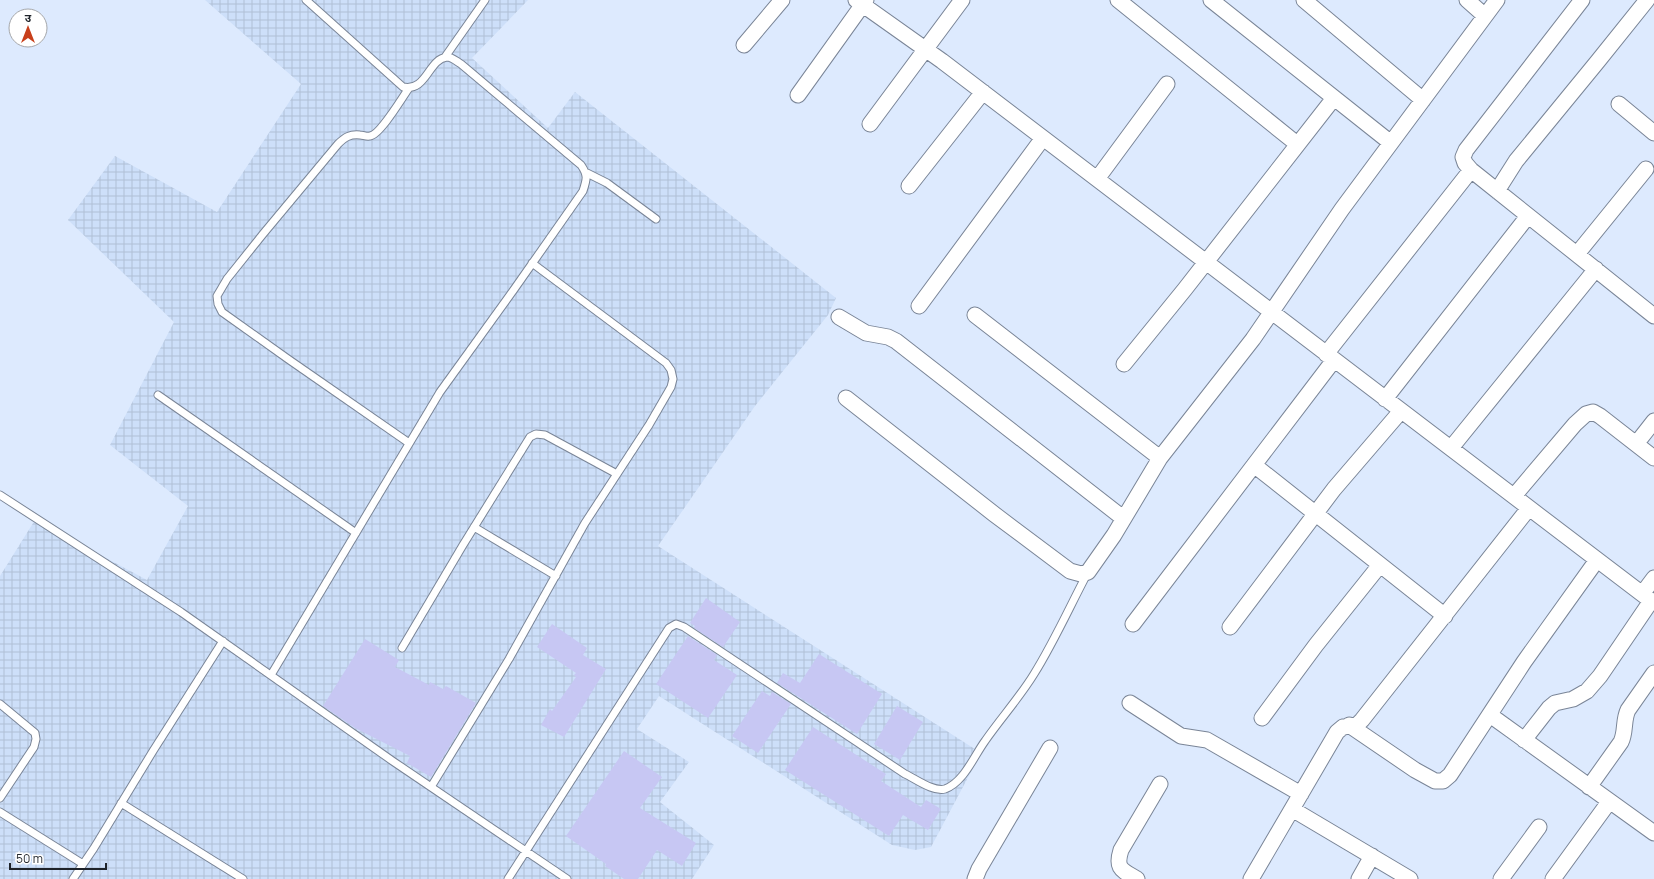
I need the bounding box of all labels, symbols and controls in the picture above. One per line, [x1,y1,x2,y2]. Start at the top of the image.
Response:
north arrow [8,8,48,48]
text: उ [25,10,32,25]
scale bar [10,845,106,871]
text: 50 m [16,850,43,867]

